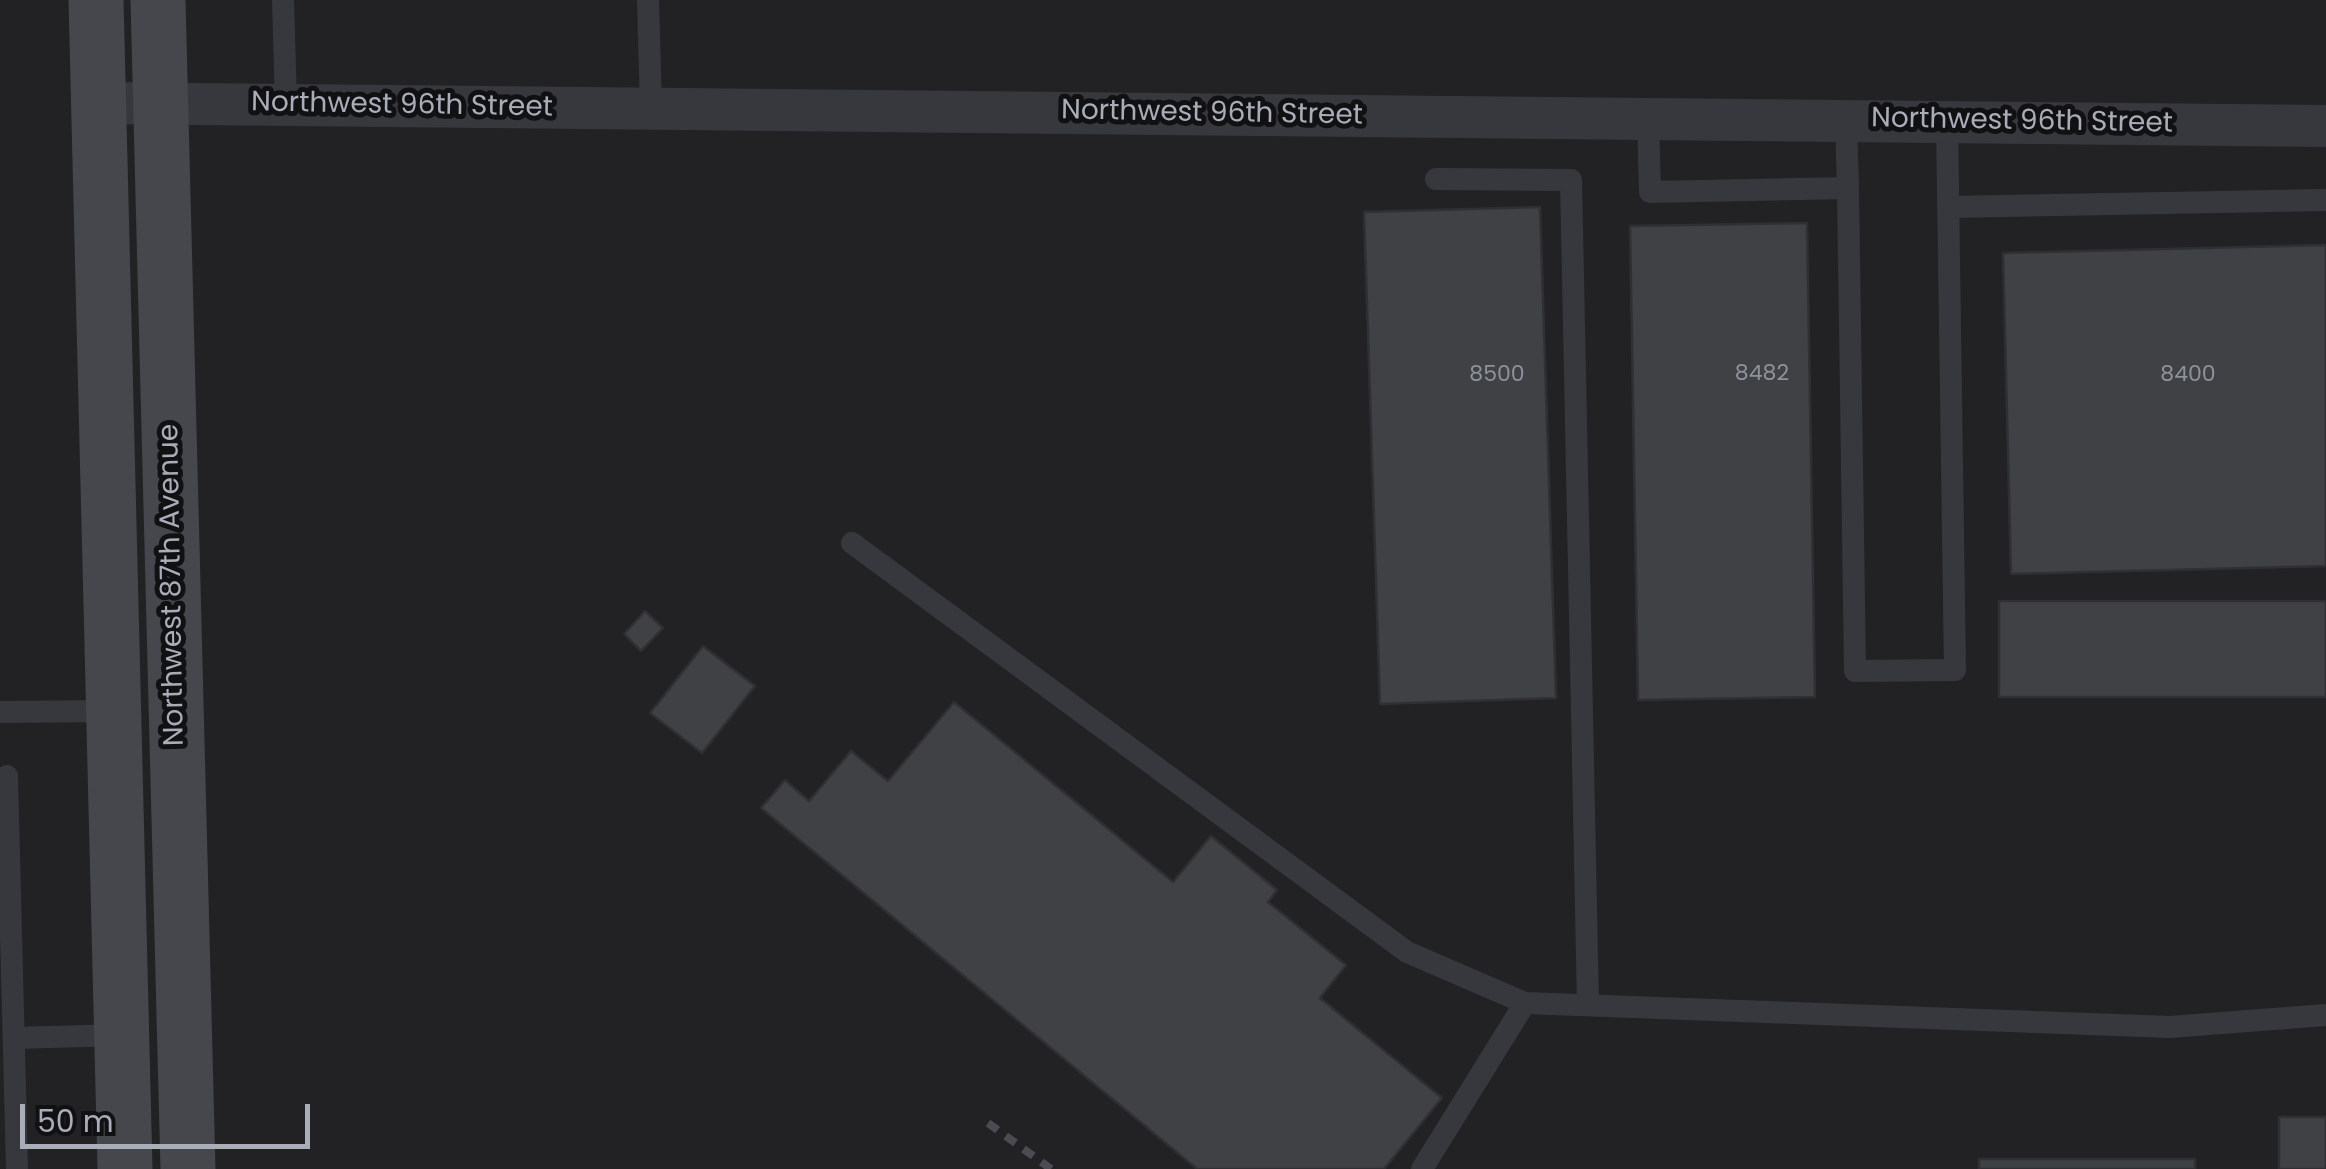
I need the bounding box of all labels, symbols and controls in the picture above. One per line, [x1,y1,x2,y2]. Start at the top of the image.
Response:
street label: Northwest 96th Street [251,87,553,125]
street label: Northwest 96th Street [1061,95,1363,133]
street label: Northwest 96th Street [1871,103,2173,141]
house number: 8482 [1735,361,1789,387]
house number: 8500 [1469,362,1525,388]
house number: 8400 [2160,362,2216,388]
street label: Northwest 87th Avenue [153,424,193,746]
scale bar [25,1084,315,1146]
text: 50 m [37,1100,114,1143]

